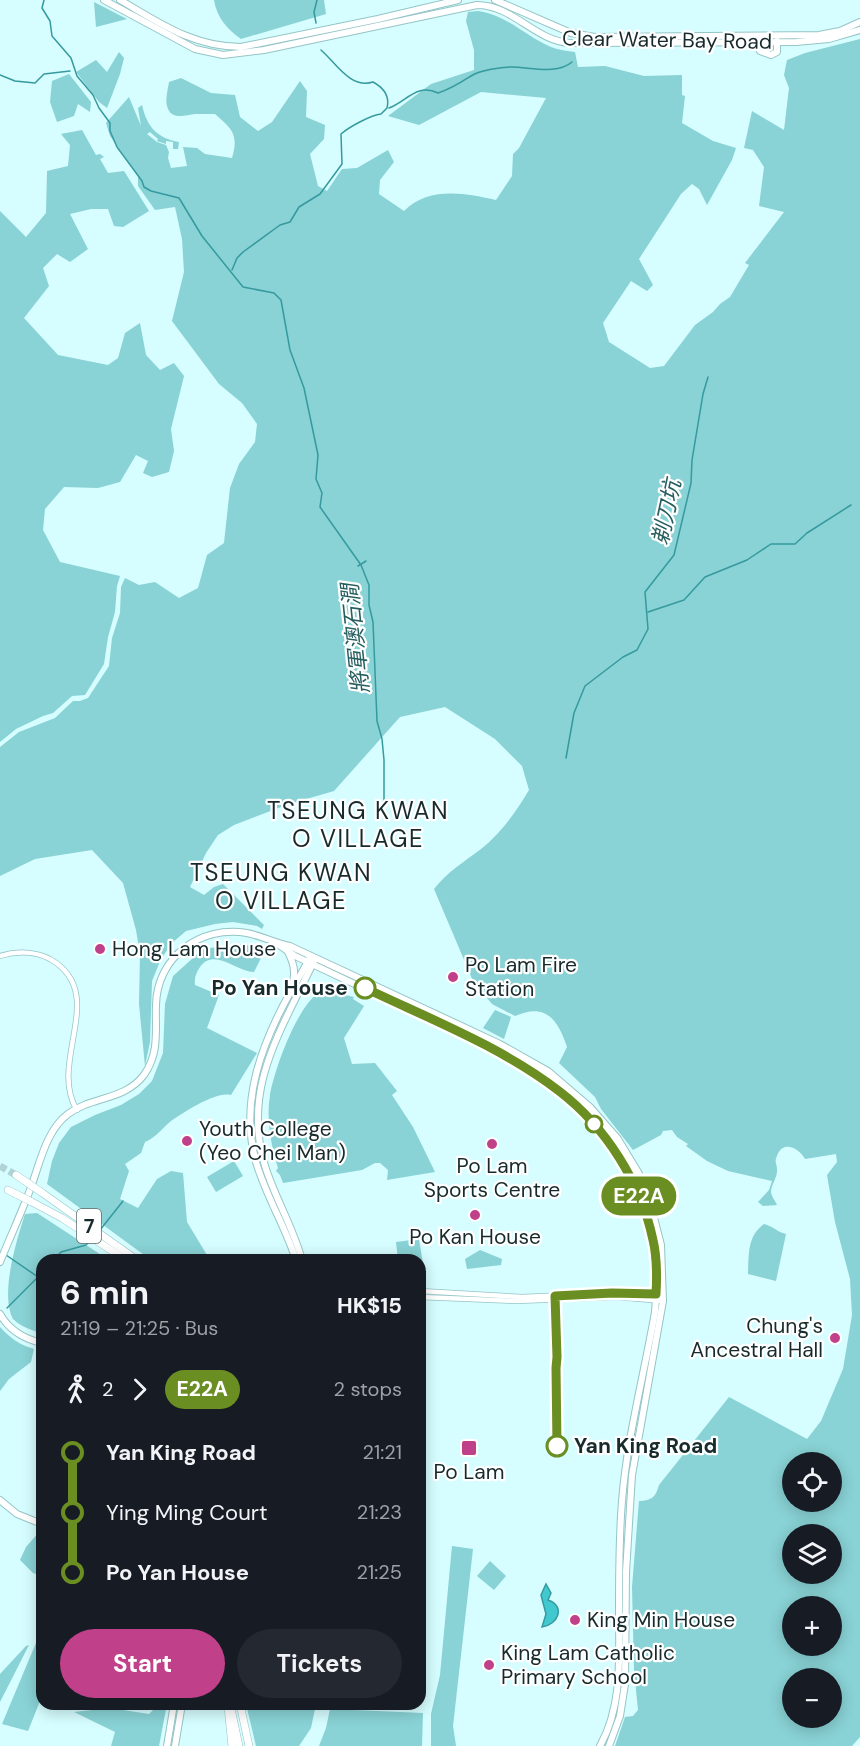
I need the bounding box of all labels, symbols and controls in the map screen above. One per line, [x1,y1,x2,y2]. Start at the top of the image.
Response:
street label: Clear Water Bay Road [562,24,772,56]
water label: 剃刀坑 [645,474,688,547]
water label: 將軍澳石澗 [335,580,376,695]
district label: TSEUNG KWAN O VILLAGE [267,795,449,854]
district label: TSEUNG KWAN O VILLAGE [190,857,372,916]
place label: Hong Lam House [112,935,276,963]
marker: Hong Lam House [93,942,107,956]
place label: Po Lam Fire Station [465,951,577,1003]
marker: Po Lam Fire Station [446,970,460,984]
place label: Po Yan House [212,974,348,1002]
marker: Po Yan House [354,977,376,999]
place label: Youth College (Yeo Chei Man) [199,1115,346,1167]
unlabelled marker [585,1115,603,1133]
marker: Youth College (Yeo Chei Man) [180,1134,194,1148]
marker: Po Lam Sports Centre [485,1137,499,1151]
place label: Po Lam Sports Centre [424,1152,560,1204]
line badge: E22A [597,1176,681,1216]
text: E22A [613,1182,665,1210]
marker: Po Kan House [468,1208,482,1222]
road number: 7 [77,1209,101,1243]
place label: Po Kan House [409,1223,541,1251]
text: 6 min [60,1271,149,1314]
text: HK$15 [337,1291,402,1320]
place label: Chung's Ancestral Hall [690,1312,823,1364]
text: 21:19 – 21:25 · Bus [60,1315,218,1341]
marker: Chung's Ancestral Hall [828,1331,842,1345]
icon: walk [60,1373,93,1406]
icon: forward [123,1373,156,1406]
text: E22A [177,1375,228,1403]
text: 2 [102,1376,114,1402]
text: 2 stops [334,1376,402,1402]
place label: Yan King Road [574,1432,717,1460]
marker: Yan King Road [546,1435,568,1457]
text: Yan King Road [106,1438,256,1467]
text: 21:21 [362,1439,402,1465]
marker: Po Lam [460,1439,478,1457]
map controls [782,1452,842,1728]
button: locate [782,1452,842,1512]
place label: Po Lam [434,1458,504,1486]
text: Ying Ming Court [106,1498,268,1527]
text: 21:23 [357,1499,402,1525]
button: layers [782,1524,842,1584]
text: Po Yan House [106,1558,249,1587]
text: 21:25 [356,1559,402,1585]
button: + [782,1596,842,1656]
place label: King Min House [587,1606,735,1634]
marker: King Min House [568,1613,582,1627]
button: Start [60,1629,225,1698]
button: Tickets [237,1629,402,1698]
place label: King Lam Catholic Primary School [501,1639,675,1691]
marker: King Lam Catholic Primary School [482,1658,496,1672]
button: − [782,1668,842,1728]

